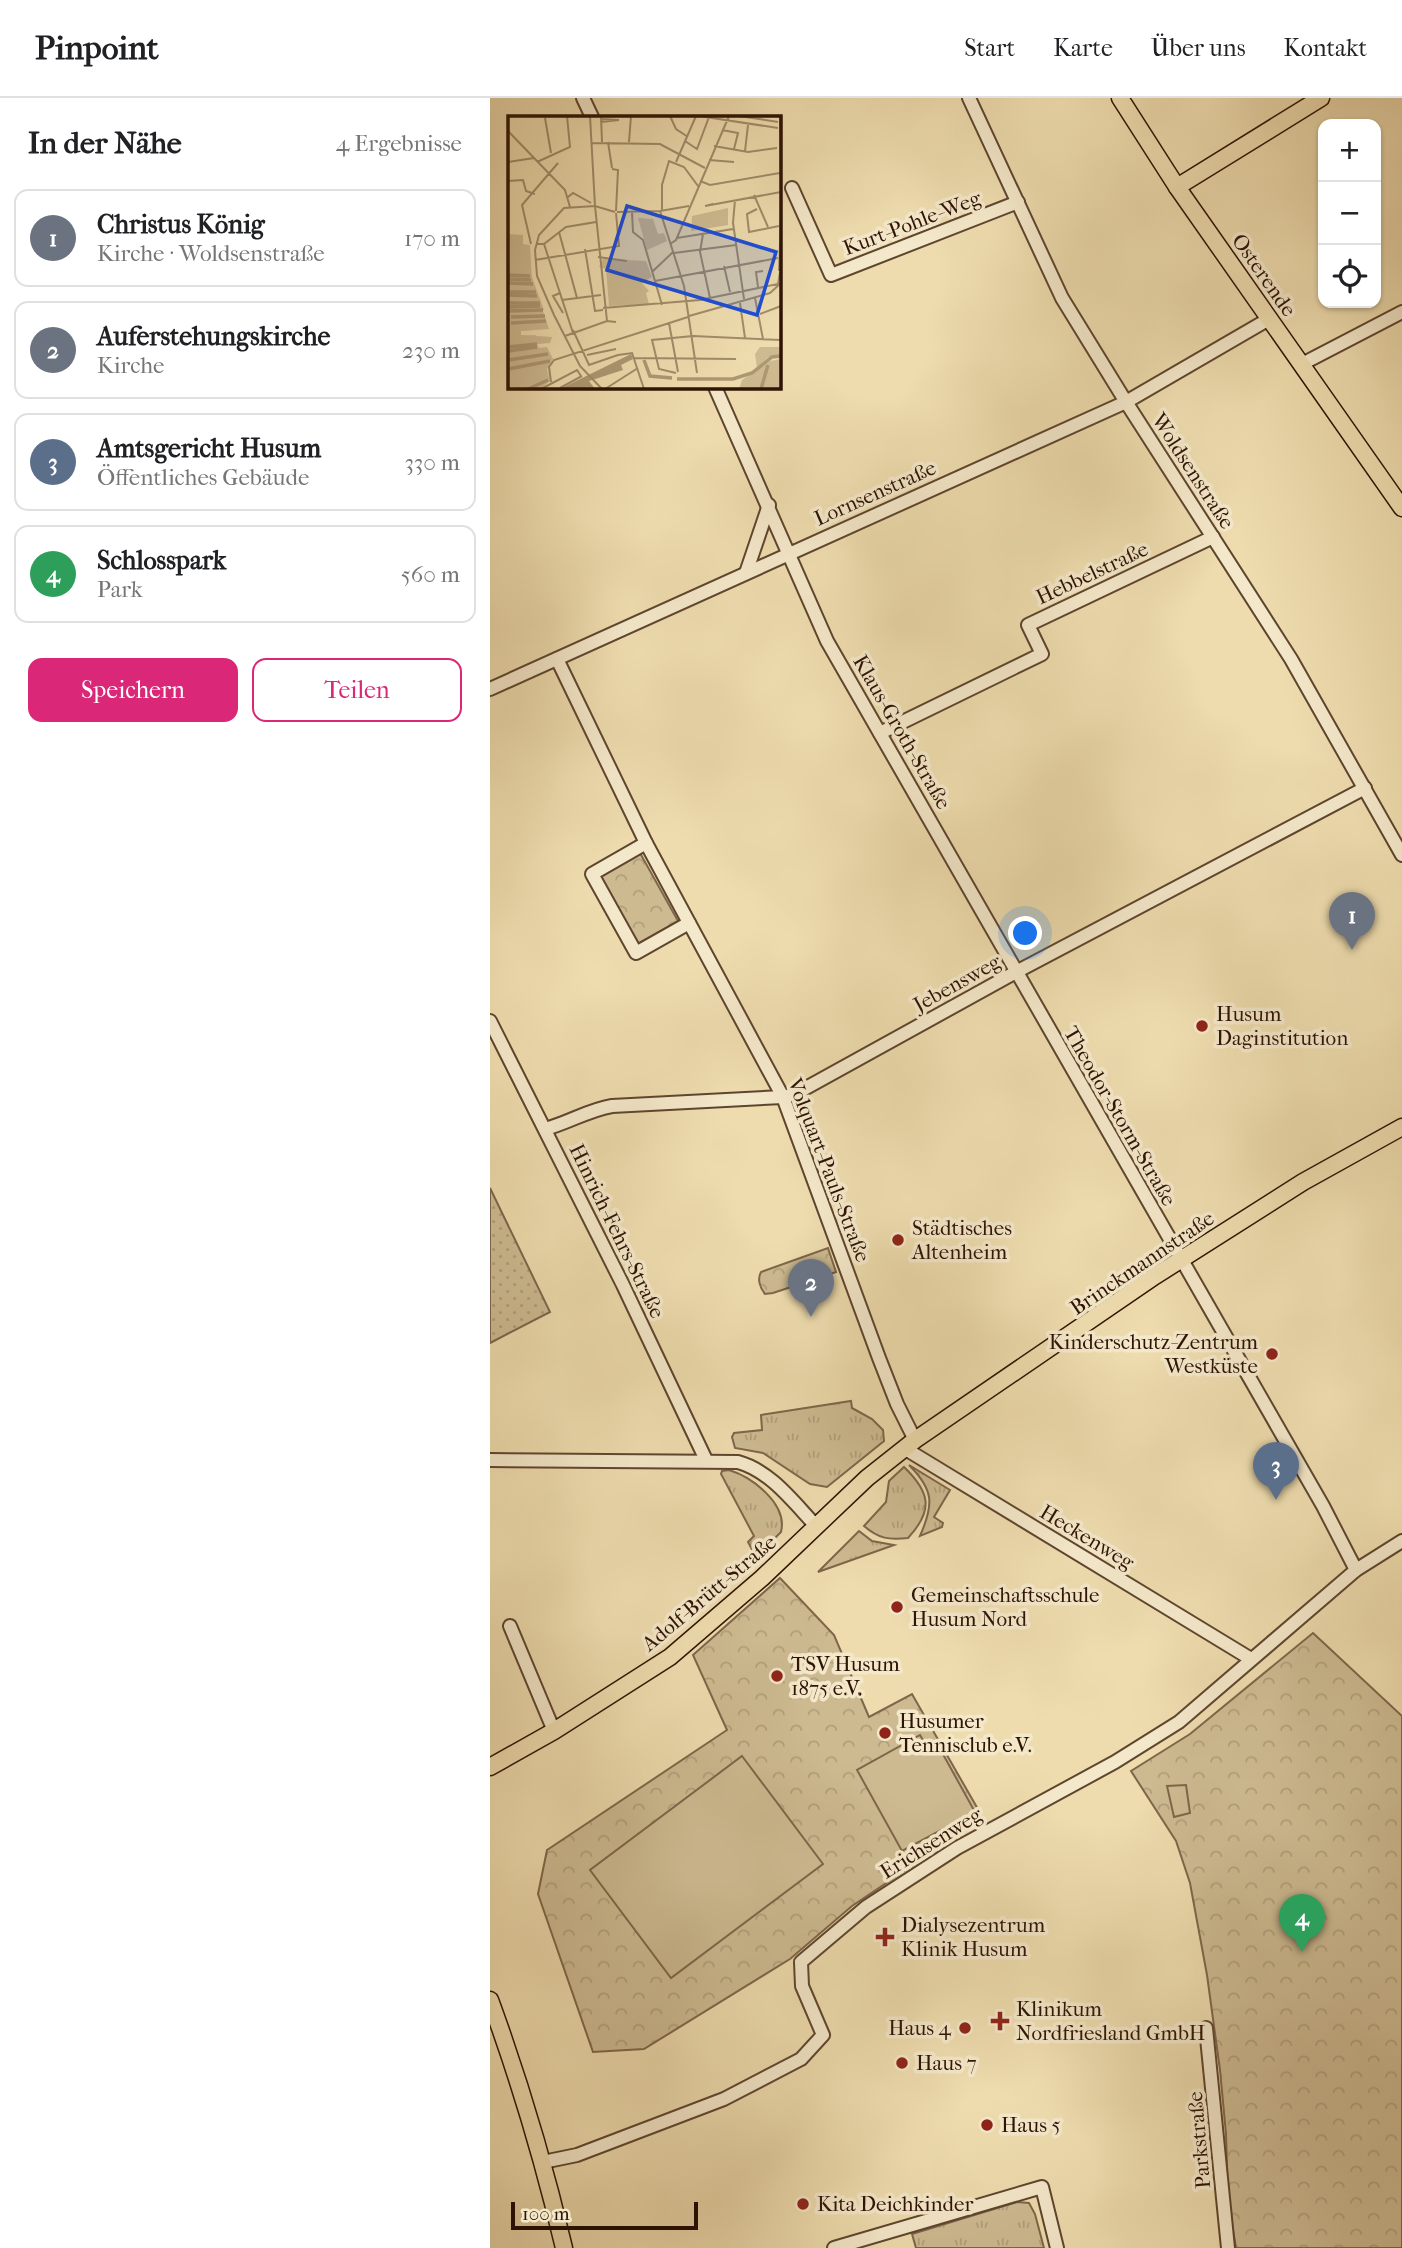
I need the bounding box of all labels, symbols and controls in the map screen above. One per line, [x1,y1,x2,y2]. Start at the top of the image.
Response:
text: Pinpoint [35,29,159,68]
text: Start [964,34,1015,62]
text: Karte [1053,34,1113,62]
text: Über uns [1151,34,1246,62]
text: Kontakt [1284,34,1367,62]
inset map [508,116,780,388]
map controls [1318,119,1381,308]
button: + [1318,119,1381,182]
text: In der Nähe [28,126,182,161]
text: 4 Ergebnisse [336,130,462,157]
button: − [1318,182,1381,245]
street label: Kurt-Pohle-Weg [840,185,985,260]
text: Christus König [97,209,265,240]
text: 1 [49,225,57,252]
text: 170 m [404,225,460,252]
street label: Osterende [1227,229,1301,321]
text: Kirche · Woldsenstraße [97,240,325,267]
button: locate [1318,245,1381,308]
text: Auferstehungskirche [97,321,330,352]
text: 2 [47,337,59,364]
text: 230 m [402,337,460,364]
text: Kirche [97,352,164,379]
street label: Woldsenstraße [1146,408,1239,533]
text: Amtsgericht Husum [97,433,321,464]
text: 3 [48,449,58,476]
text: 330 m [404,449,460,476]
street label: Lornsenstraße [811,455,939,531]
text: Öffentliches Gebäude [97,464,309,491]
street label: Hebbelstraße [1032,537,1152,609]
text: Schlosspark [97,545,226,576]
text: 4 [46,561,60,588]
text: 560 m [401,561,460,588]
text: Park [97,576,143,603]
street label: Klaus-Groth-Straße [848,651,956,813]
button: Speichern [28,658,238,722]
button: Teilen [252,658,462,722]
pin: 1 [1329,892,1375,950]
your location [1008,916,1042,950]
street label: Jebensweg [907,949,1005,1018]
place label: Husum Daginstitution [1216,1002,1348,1050]
marker: Husum Daginstitution [1194,1018,1210,1034]
street label: Theodor-Storm-Straße [1059,1022,1181,1210]
street label: Volquart-Pauls-Straße [783,1074,875,1265]
street label: Hinrich-Fehrs-Straße [564,1140,670,1322]
street label: Brinckmannstraße [1066,1206,1218,1320]
place label: Städtisches Altenheim [911,1216,1012,1264]
marker: Städtisches Altenheim [890,1232,906,1248]
pin: 2 [788,1259,834,1317]
place label: Kinderschutz-Zentrum Westküste [1049,1330,1259,1378]
marker: Kinderschutz-Zentrum Westküste [1264,1346,1280,1362]
pin: 3 [1253,1442,1299,1500]
street label: Heckenweg [1036,1500,1139,1575]
street label: Adolf-Brütt-Straße [636,1530,781,1657]
place label: Gemeinschaftsschule Husum Nord [911,1583,1099,1631]
marker: Gemeinschaftsschule Husum Nord [889,1599,905,1615]
place label: TSV Husum 1875 e.V. [791,1652,900,1700]
marker: TSV Husum 1875 e.V. [769,1668,785,1684]
place label: Husumer Tennisclub e.V. [899,1709,1032,1757]
marker: Husumer Tennisclub e.V. [877,1725,893,1741]
street label: Erichsenweg [876,1802,987,1884]
pin: 4 [1279,1894,1325,1952]
place label: Dialysezentrum Klinik Husum [901,1913,1046,1961]
marker: Dialysezentrum Klinik Husum [875,1927,895,1947]
place label: Klinikum Nordfriesland GmbH [1016,1997,1206,2045]
marker: Klinikum Nordfriesland GmbH [990,2011,1010,2031]
place label: Haus 4 [888,2016,952,2040]
marker: Haus 4 [957,2020,973,2036]
place label: Haus 7 [916,2051,977,2075]
marker: Haus 7 [894,2055,910,2071]
street label: Parkstraße [1183,2090,1215,2190]
place label: Haus 5 [1001,2113,1060,2137]
marker: Haus 5 [979,2117,995,2133]
place label: Kita Deichkinder [817,2192,973,2216]
marker: Kita Deichkinder [795,2196,811,2212]
scale bar [511,2199,698,2231]
text: 100 m [522,2203,570,2225]

